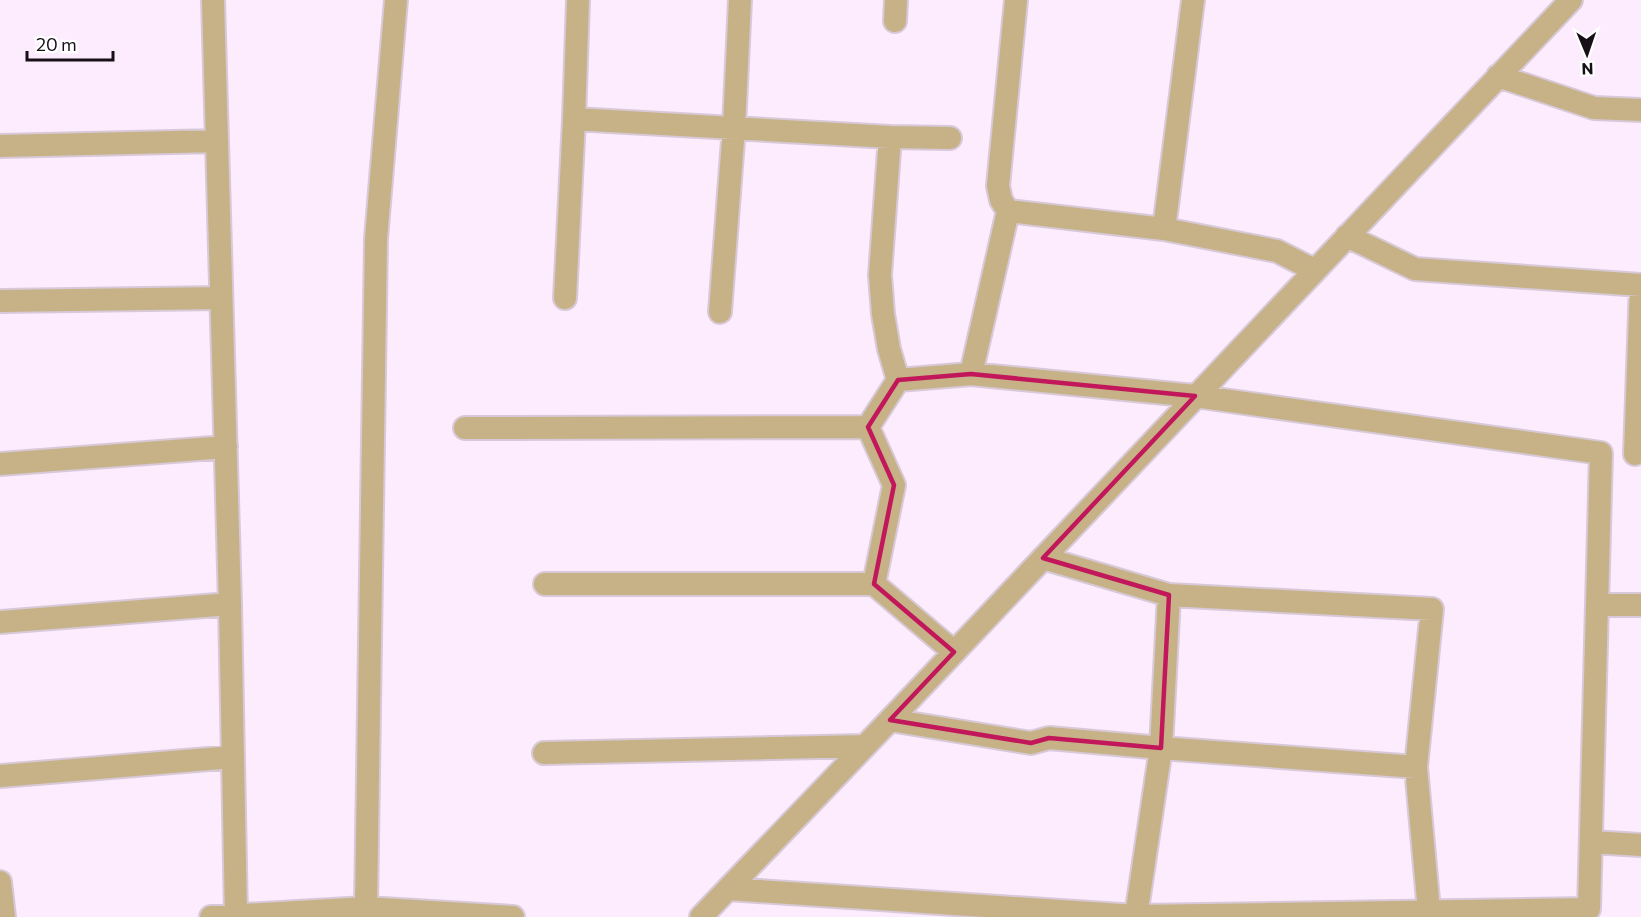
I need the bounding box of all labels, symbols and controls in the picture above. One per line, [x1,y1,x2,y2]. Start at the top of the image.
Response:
scale bar [27,24,112,62]
north arrow [1557,24,1617,84]
text: 20 m [36,33,77,55]
text: N [1581,60,1594,79]

